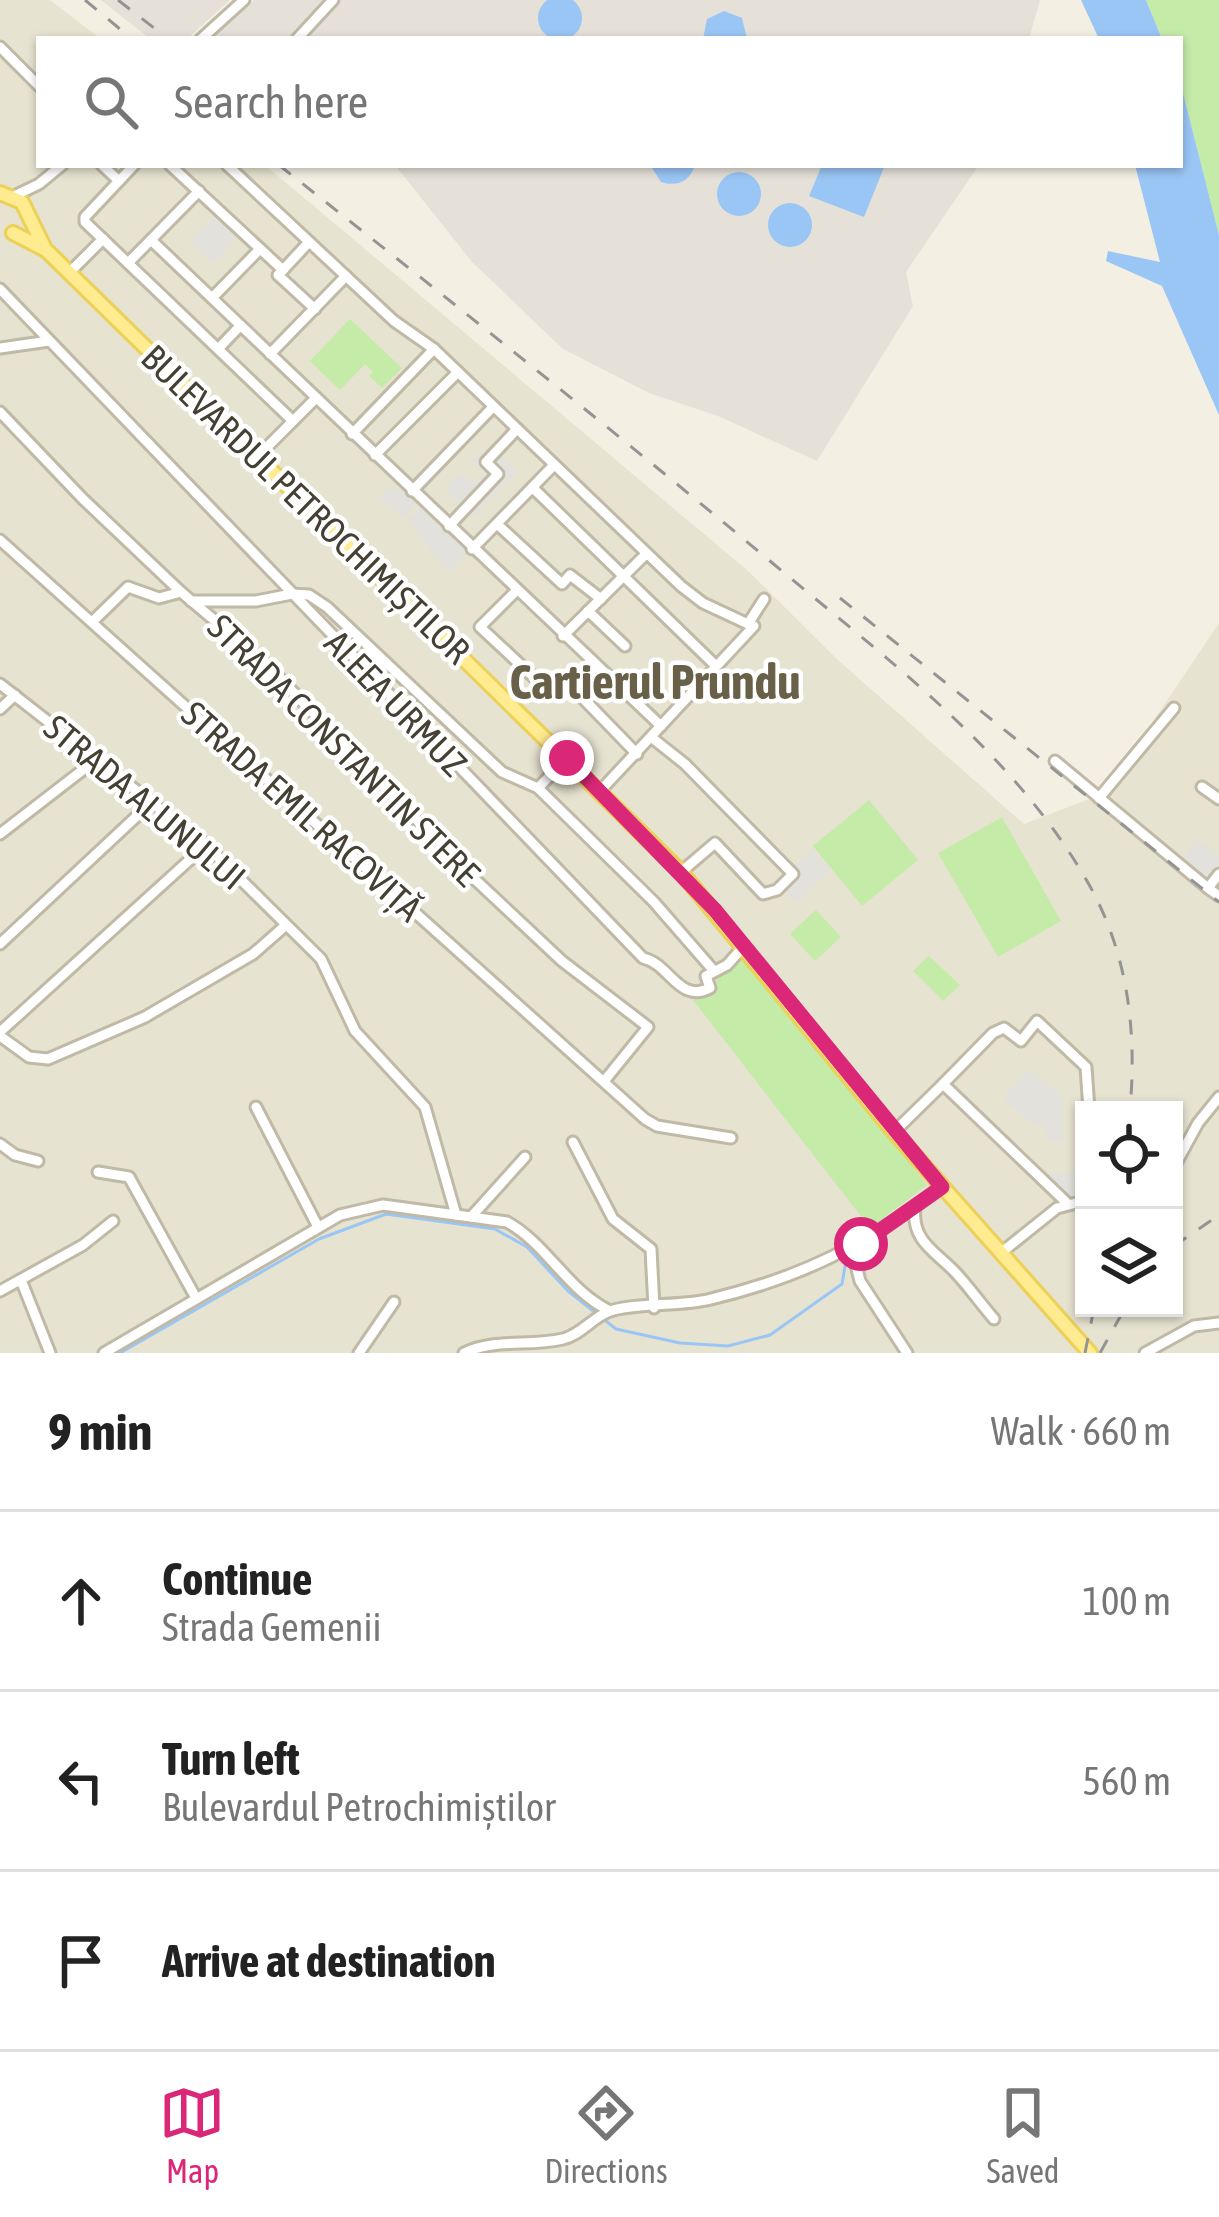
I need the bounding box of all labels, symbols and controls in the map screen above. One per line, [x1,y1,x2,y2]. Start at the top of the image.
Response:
search box [36,36,1183,168]
icon: search [78,69,144,135]
text: Search here [174,76,368,128]
street label: BULEVARDUL PETROCHIMIȘTILOR [133,336,479,672]
street label: STRADA CONSTANTIN STERE [200,606,488,894]
street label: ALEEA URMUZ [316,622,476,784]
district label: Cartierul Prundu [510,654,800,709]
street label: STRADA EMIL RACOVIȚĂ [174,693,431,930]
street label: STRADA ALUNULUI [36,706,254,898]
route end [540,731,594,785]
map controls [1075,1101,1183,1317]
button: locate [1075,1101,1183,1209]
button: layers [1075,1209,1183,1317]
route start [834,1217,888,1271]
text: 9 min [48,1402,152,1461]
text: Walk · 660 m [991,1409,1171,1453]
text: Continue [162,1553,313,1605]
icon: ahead [48,1568,114,1634]
text: 100 m [1083,1579,1171,1623]
text: Strada Gemenii [162,1605,381,1649]
text: Turn left [162,1733,300,1785]
icon: left [48,1748,114,1814]
text: 560 m [1083,1759,1171,1803]
text: Bulevardul Petrochimiștilor [162,1785,556,1829]
icon: arrive [48,1928,114,1994]
text: Arrive at destination [162,1935,496,1987]
tab: Map [159,2080,225,2190]
tab: Directions [544,2080,668,2190]
tab: Saved [987,2080,1059,2190]

